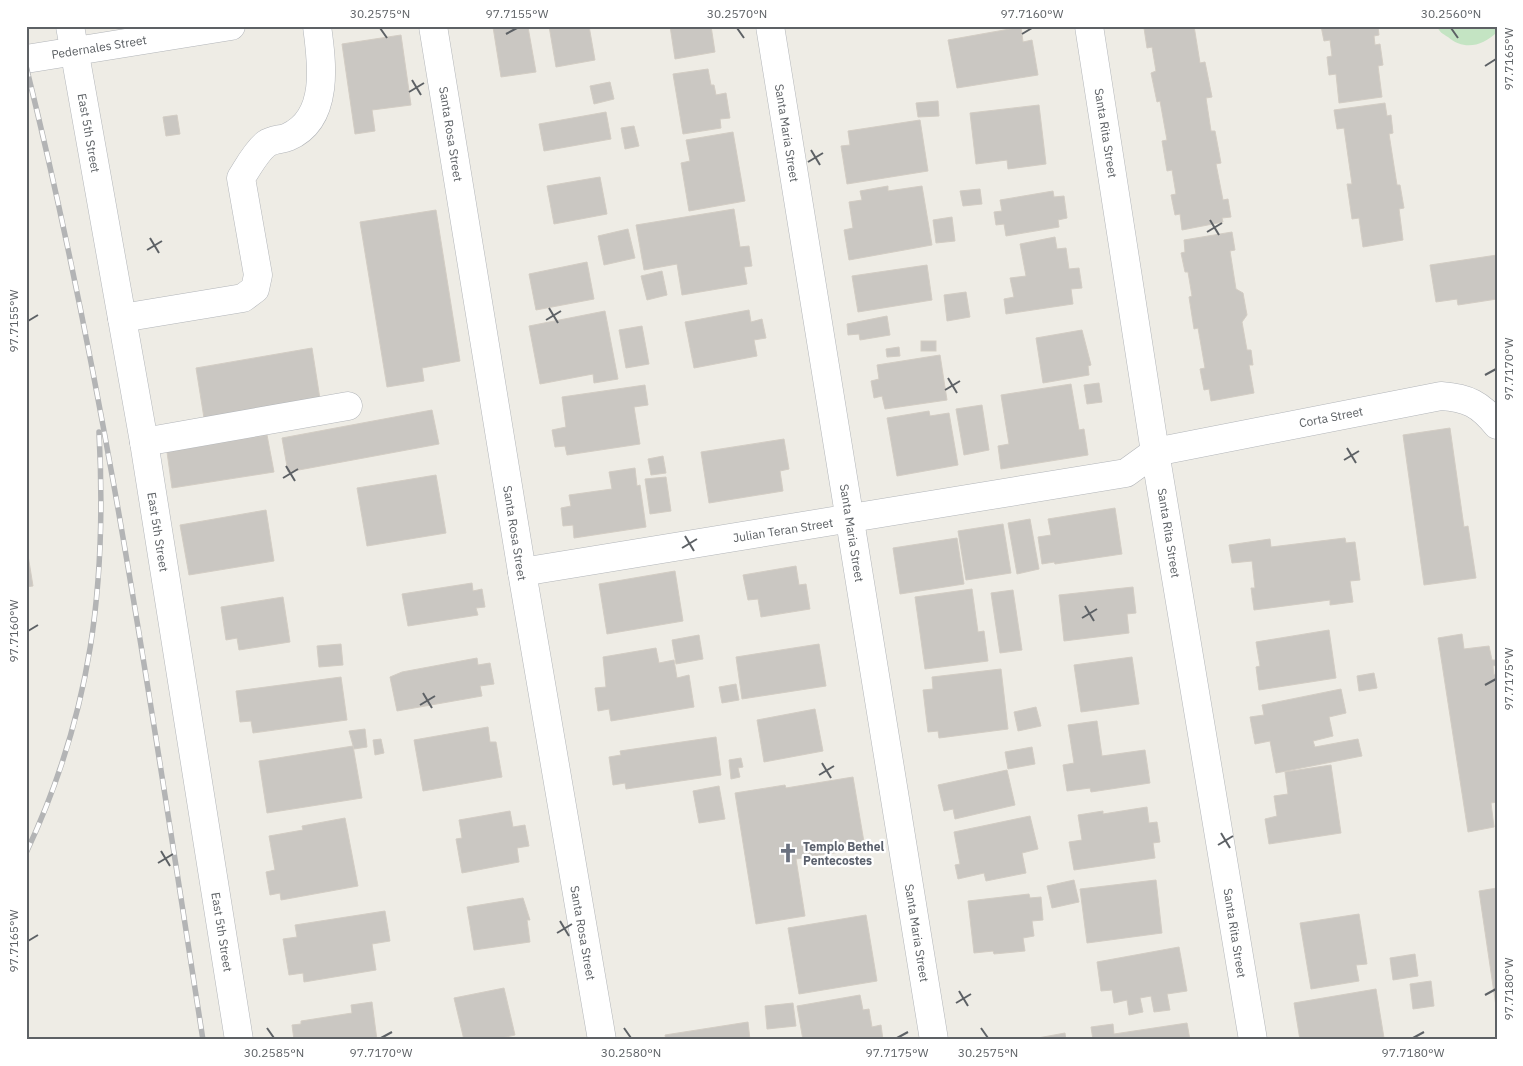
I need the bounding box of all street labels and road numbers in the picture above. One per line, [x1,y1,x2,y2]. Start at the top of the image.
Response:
street label: Pedernales Street [50,32,148,62]
street label: Santa Maria Street [772,83,802,183]
street label: Santa Rosa Street [436,85,466,183]
street label: Santa Rita Street [1091,87,1121,179]
street label: East 5th Street [75,92,103,174]
street label: Corta Street [1298,403,1364,431]
street label: Santa Maria Street [837,483,867,583]
street label: Santa Rosa Street [500,484,530,582]
street label: Santa Rita Street [1154,487,1184,579]
street label: East 5th Street [144,491,172,573]
street label: Julian Teran Street [732,515,834,545]
street label: Santa Maria Street [902,883,932,983]
street label: Santa Rosa Street [567,884,599,982]
street label: Santa Rita Street [1220,887,1250,979]
street label: East 5th Street [208,891,236,973]

